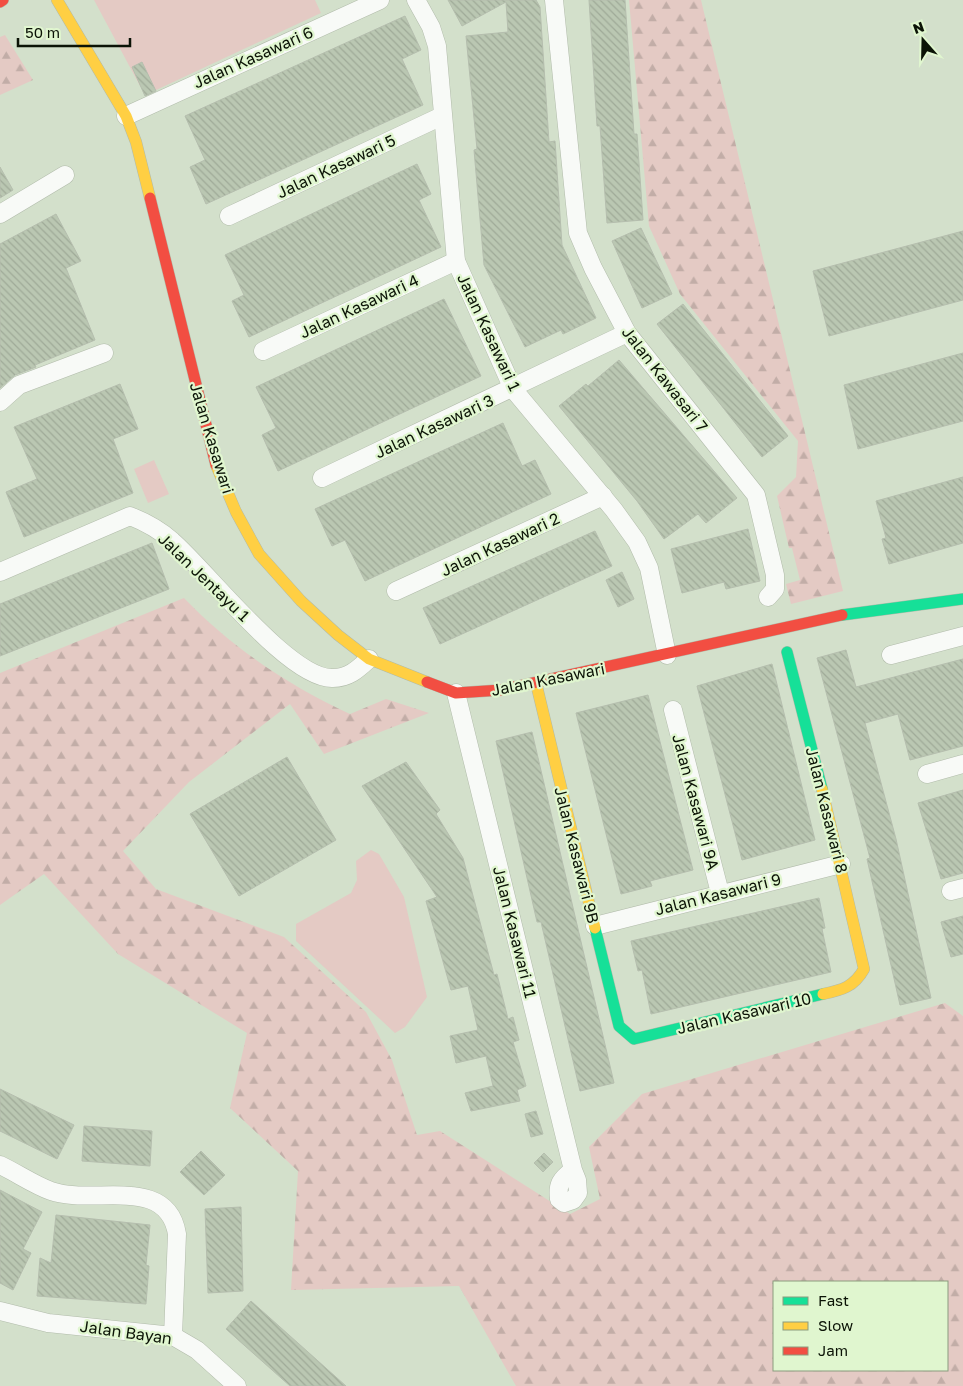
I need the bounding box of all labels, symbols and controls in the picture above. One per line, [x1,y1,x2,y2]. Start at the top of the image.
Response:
scale bar [18,15,130,47]
north arrow [898,15,948,65]
text: N [910,18,926,37]
street label: Jalan Kasawari 6 [190,22,316,92]
text: 50 m [25,23,60,41]
street label: Jalan Kasawari 5 [273,130,399,202]
street label: Jalan Kasawari 4 [296,270,422,342]
street label: Jalan Kasawari 1 [453,270,525,394]
street label: Jalan Kawasari 7 [618,322,712,436]
street label: Jalan Kasawari [186,380,238,496]
street label: Jalan Kasawari 3 [371,390,497,462]
street label: Jalan Kasawari 2 [437,508,563,580]
street label: Jalan Jentayu 1 [154,528,254,626]
street label: Jalan Kasawari [489,658,607,700]
street label: Jalan Kasawari 9A [668,732,724,872]
street label: Jalan Kasawari 8 [802,745,852,875]
street label: Jalan Kasawari 9B [550,785,604,925]
street label: Jalan Kasawari 11 [489,864,541,1000]
street label: Jalan Kasawari 9 [653,869,783,919]
street label: Jalan Kasawari 10 [675,988,813,1038]
legend [773,1281,948,1371]
text: Fast [818,1291,849,1309]
street label: Jalan Bayan [79,1316,173,1348]
text: Slow [818,1316,853,1334]
text: Jam [818,1341,848,1359]

